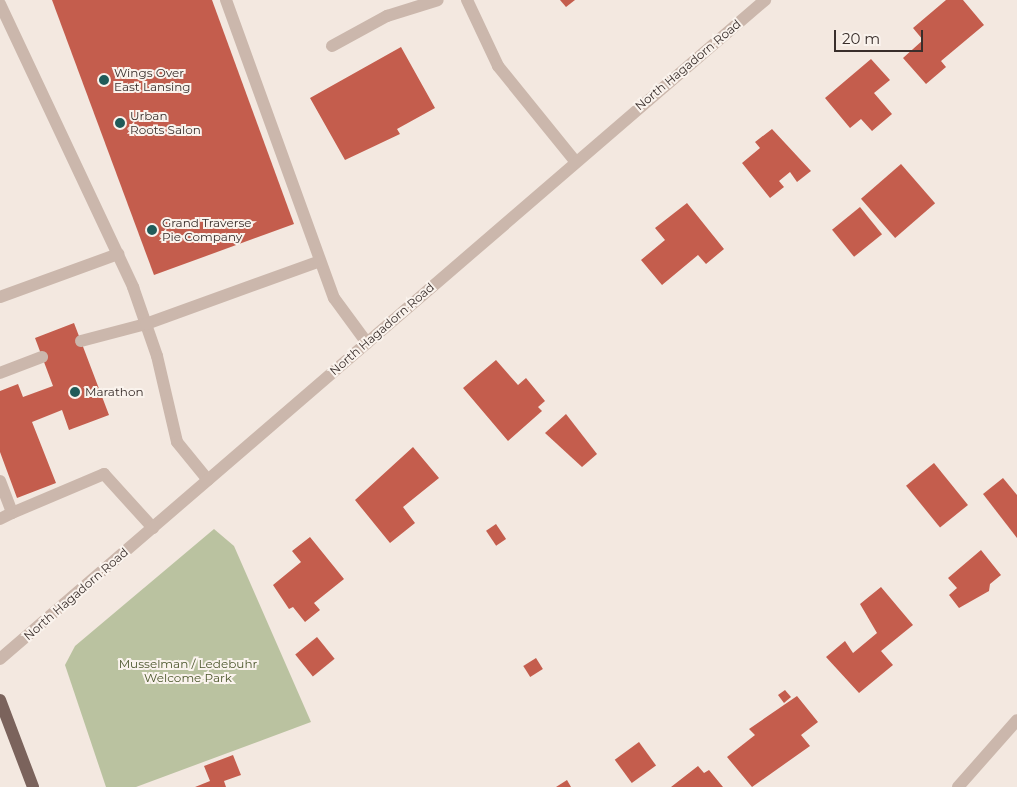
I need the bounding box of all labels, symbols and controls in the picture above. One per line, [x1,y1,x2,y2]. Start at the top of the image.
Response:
street label: North Hagadorn Road [632,17,744,113]
scale bar [837,20,926,52]
text: 20 m [842,29,880,48]
place label: Wings Over East Lansing [114,66,191,94]
marker: Wings Over East Lansing [98,74,110,86]
place label: Urban Roots Salon [130,109,201,137]
marker: Urban Roots Salon [114,117,126,129]
place label: Grand Traverse Pie Company [162,216,252,244]
marker: Grand Traverse Pie Company [146,224,158,236]
street label: North Hagadorn Road [327,280,437,378]
place label: Marathon [85,385,144,399]
marker: Marathon [69,386,81,398]
street label: North Hagadorn Road [21,545,131,643]
park label: Musselman / Ledebuhr Welcome Park [119,657,257,685]

